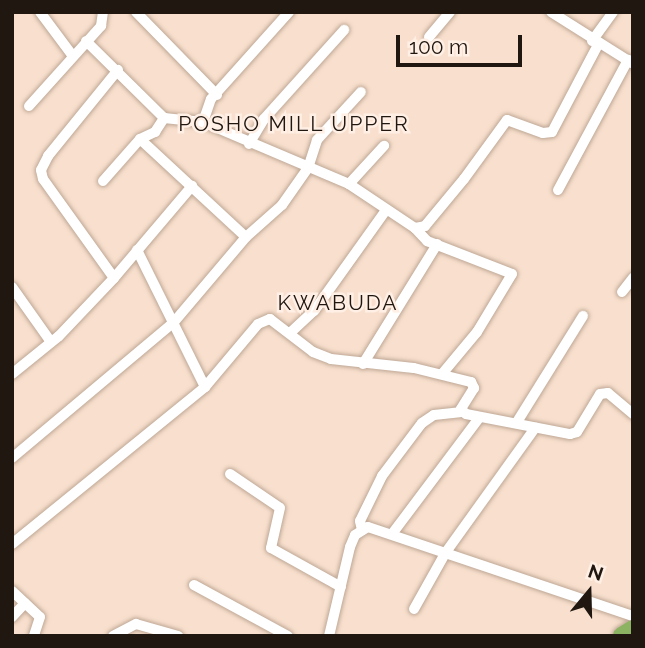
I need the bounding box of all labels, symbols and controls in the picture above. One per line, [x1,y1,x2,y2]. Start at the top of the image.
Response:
scale bar [400,21,526,65]
text: 100 m [409,34,468,59]
district label: POSHO MILL UPPER [180,111,408,137]
district label: KWABUDA [278,290,398,316]
north arrow [554,557,624,627]
text: N [585,559,606,585]

